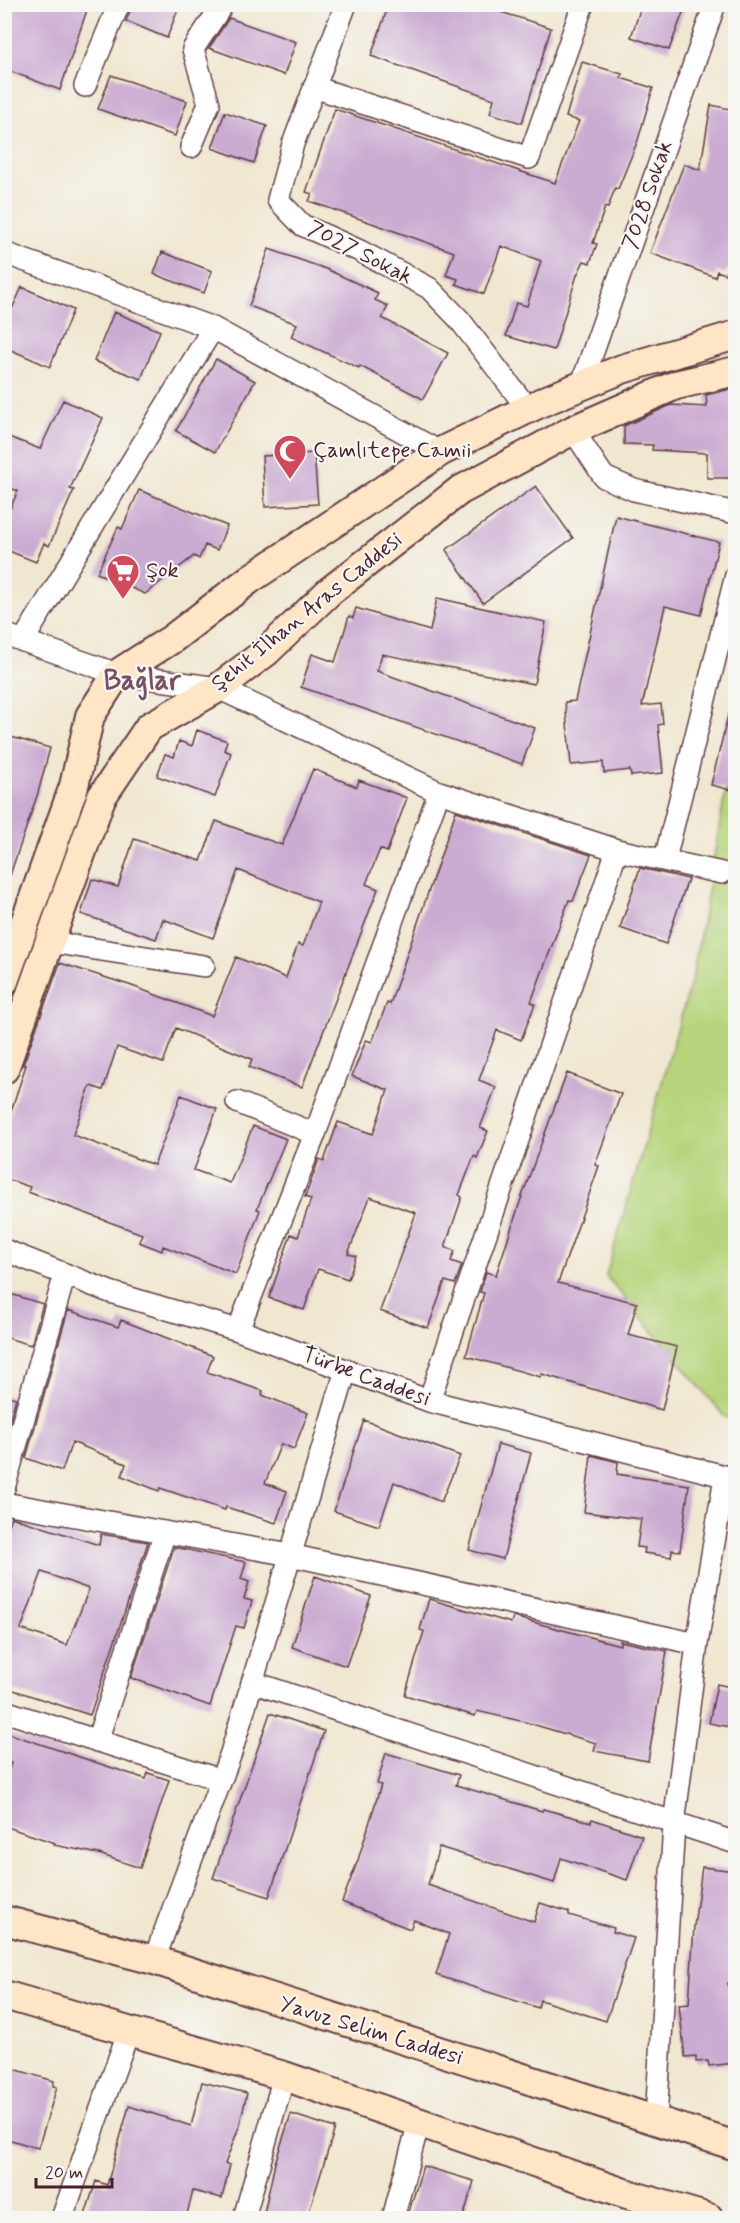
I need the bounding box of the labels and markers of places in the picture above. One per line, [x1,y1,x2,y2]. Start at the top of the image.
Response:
mosque icon: Çamlıtepe Camii [272,433,308,480]
place label: Çamlıtepe Camii [313,437,471,465]
supermarket icon: Şok [105,553,141,600]
place label: Şok [146,557,179,585]

